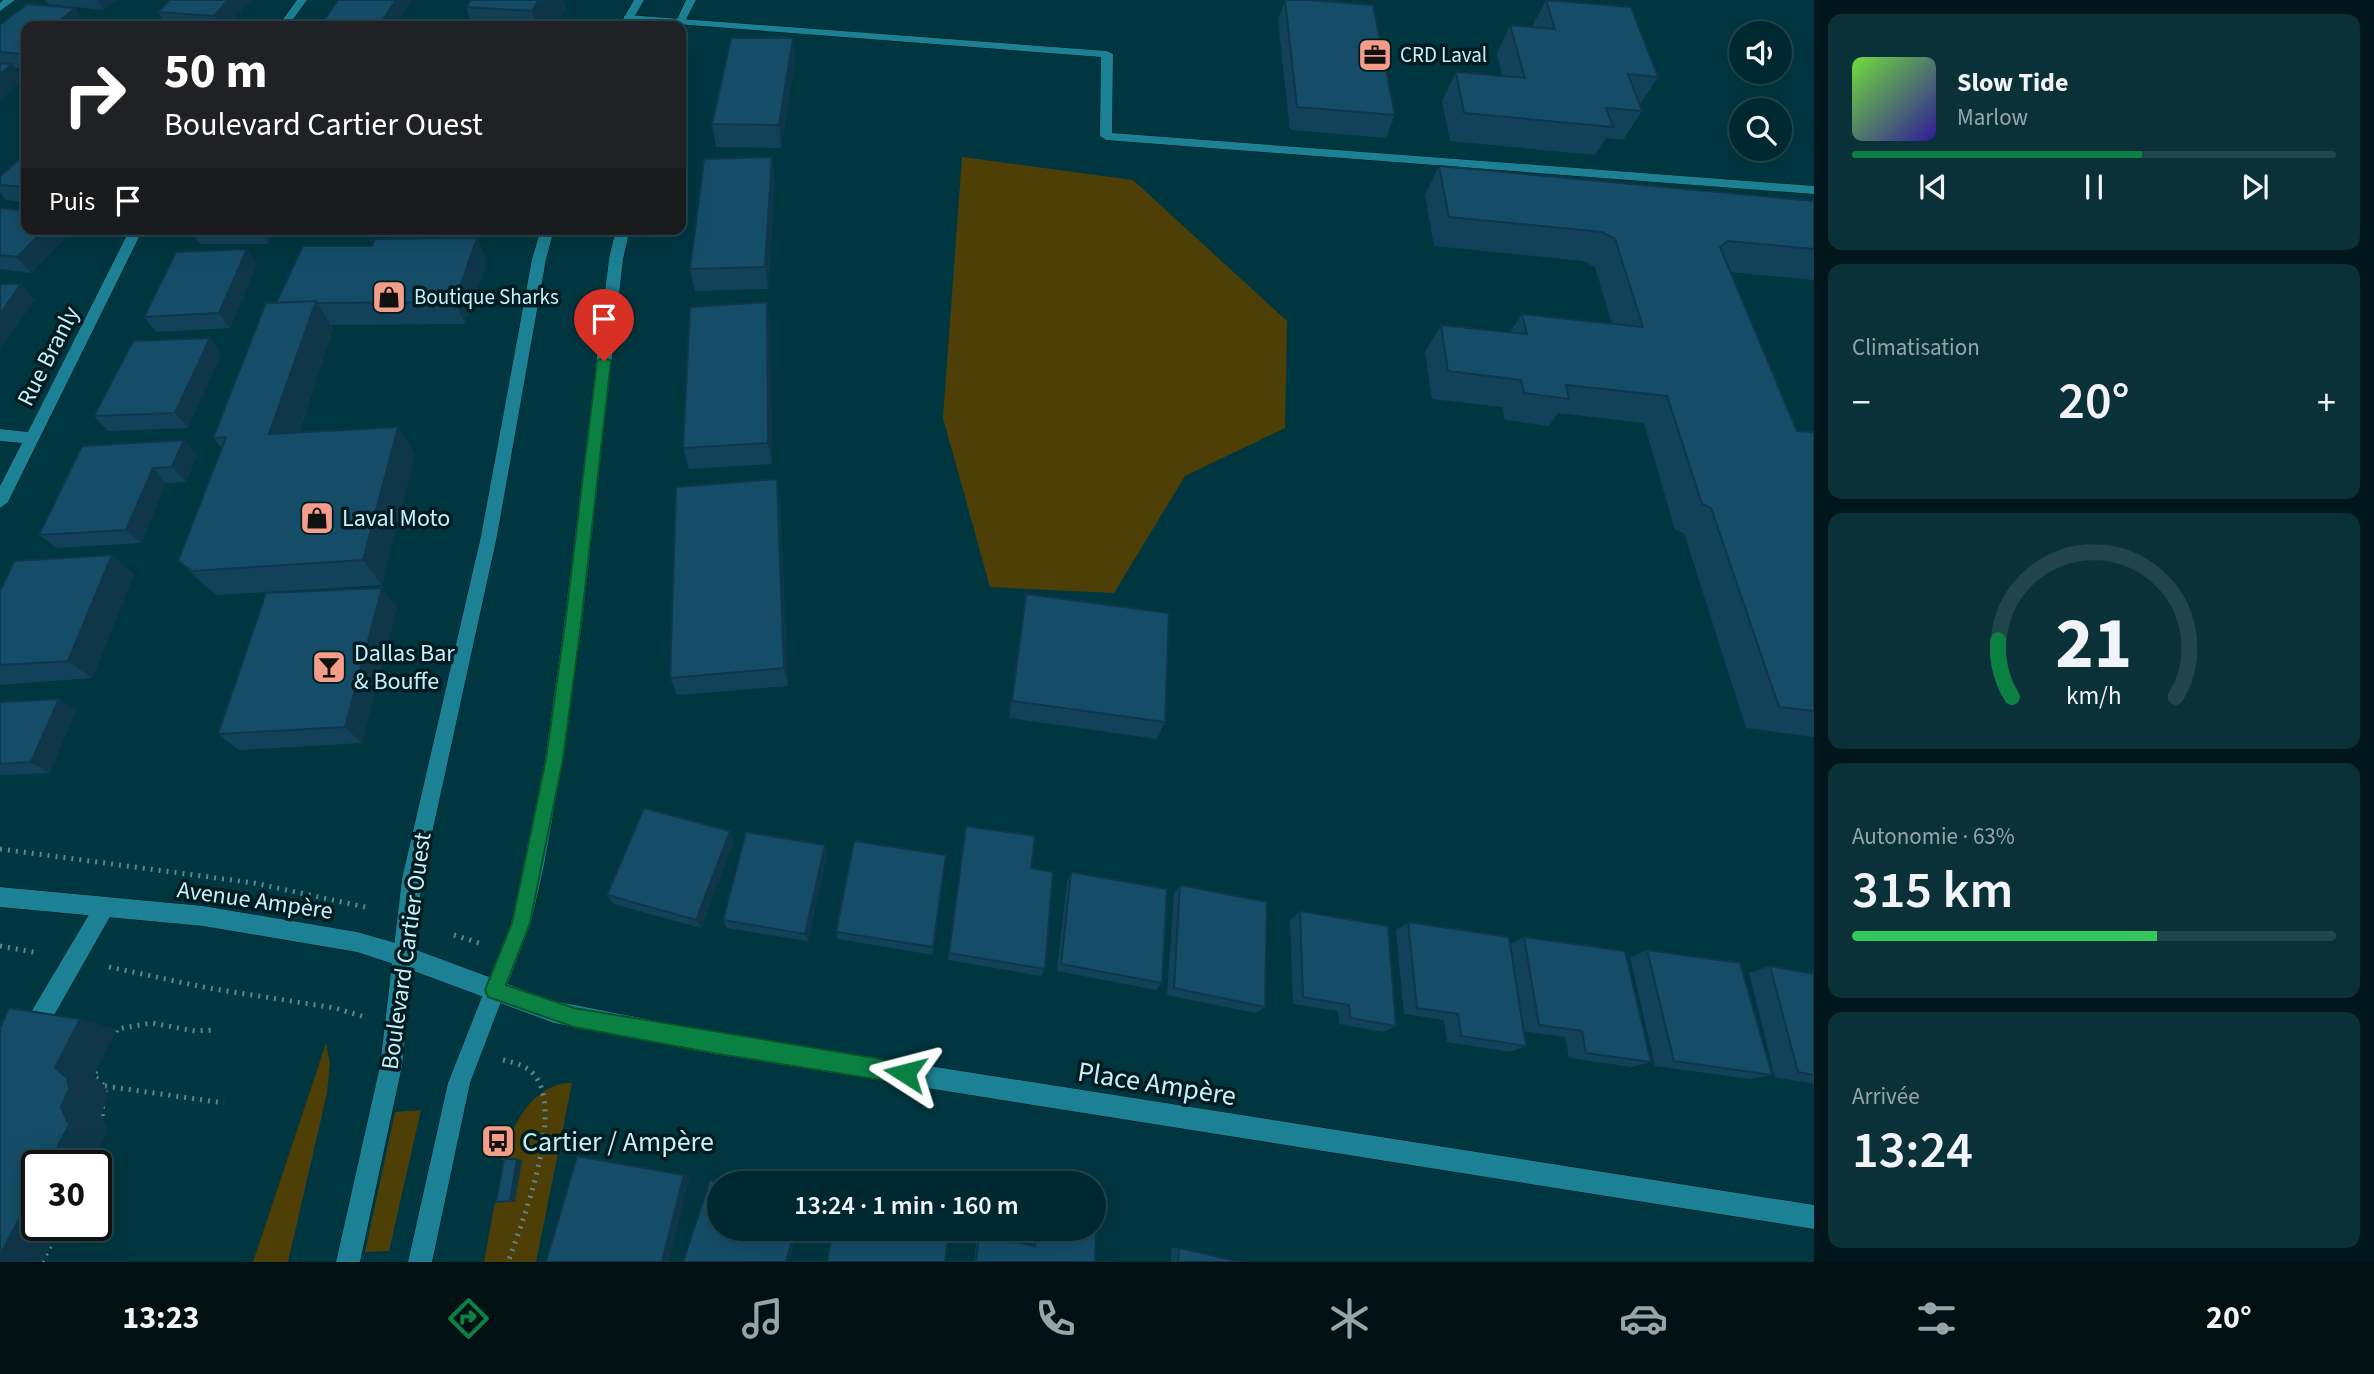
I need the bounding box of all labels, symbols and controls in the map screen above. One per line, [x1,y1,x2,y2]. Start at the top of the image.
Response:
map controls [1729,21,1792,161]
button: sound [1729,21,1792,84]
office icon: CRD Laval [1356,36,1394,74]
text: 50 m [164,37,268,107]
place label: CRD Laval [1400,40,1487,70]
icon: right [49,49,140,140]
text: Slow Tide [1957,64,2068,101]
button: search [1729,98,1792,161]
text: Marlow [1957,101,2028,134]
text: Boulevard Cartier Ouest [164,102,483,148]
icon: previous [1914,168,1952,206]
icon: pause [2075,168,2113,206]
icon: next [2236,168,2274,206]
icon: arrive [109,182,147,220]
text: Puis [49,183,95,220]
shop icon: Boutique Sharks [370,278,408,316]
place label: Boutique Sharks [414,282,559,312]
pin [574,289,634,361]
street label: Rue Branly [8,300,89,412]
icon: arrive [585,300,623,338]
text: Climatisation [1852,331,1980,364]
text: 20° [2058,365,2130,439]
text: − [1852,376,1871,430]
text: + [2317,376,2336,430]
shop icon: Laval Moto [298,499,336,537]
place label: Laval Moto [342,501,450,536]
text: 21 [2056,592,2132,696]
place label: Dallas Bar & Bouffe [354,636,455,699]
bar icon: Dallas Bar & Bouffe [310,648,348,686]
text: km/h [2066,678,2122,714]
text: Autonomie · 63% [1852,820,2015,853]
street label: Boulevard Cartier Ouest [373,830,440,1072]
text: 315 km [1852,854,2013,928]
street label: Avenue Ampère [175,872,335,929]
position arrow [868,1036,942,1110]
street label: Place Ampère [1075,1052,1239,1116]
text: Arrivée [1852,1080,1920,1113]
text: 13:24 [1852,1114,1973,1188]
bus stop icon: Cartier / Ampère [479,1122,517,1160]
place label: Cartier / Ampère [522,1122,714,1162]
speed limit sign: 30 [21,1150,112,1241]
text: 13:24 · 1 min · 160 m [794,1187,1019,1224]
icon: directions [444,1294,493,1343]
icon: music [738,1294,787,1343]
icon: phone [1031,1294,1080,1343]
icon: climate [1325,1294,1374,1343]
icon: car [1619,1294,1668,1343]
icon: filters [1912,1294,1961,1343]
text: 13:23 [122,1295,200,1341]
text: 20° [2206,1295,2252,1341]

